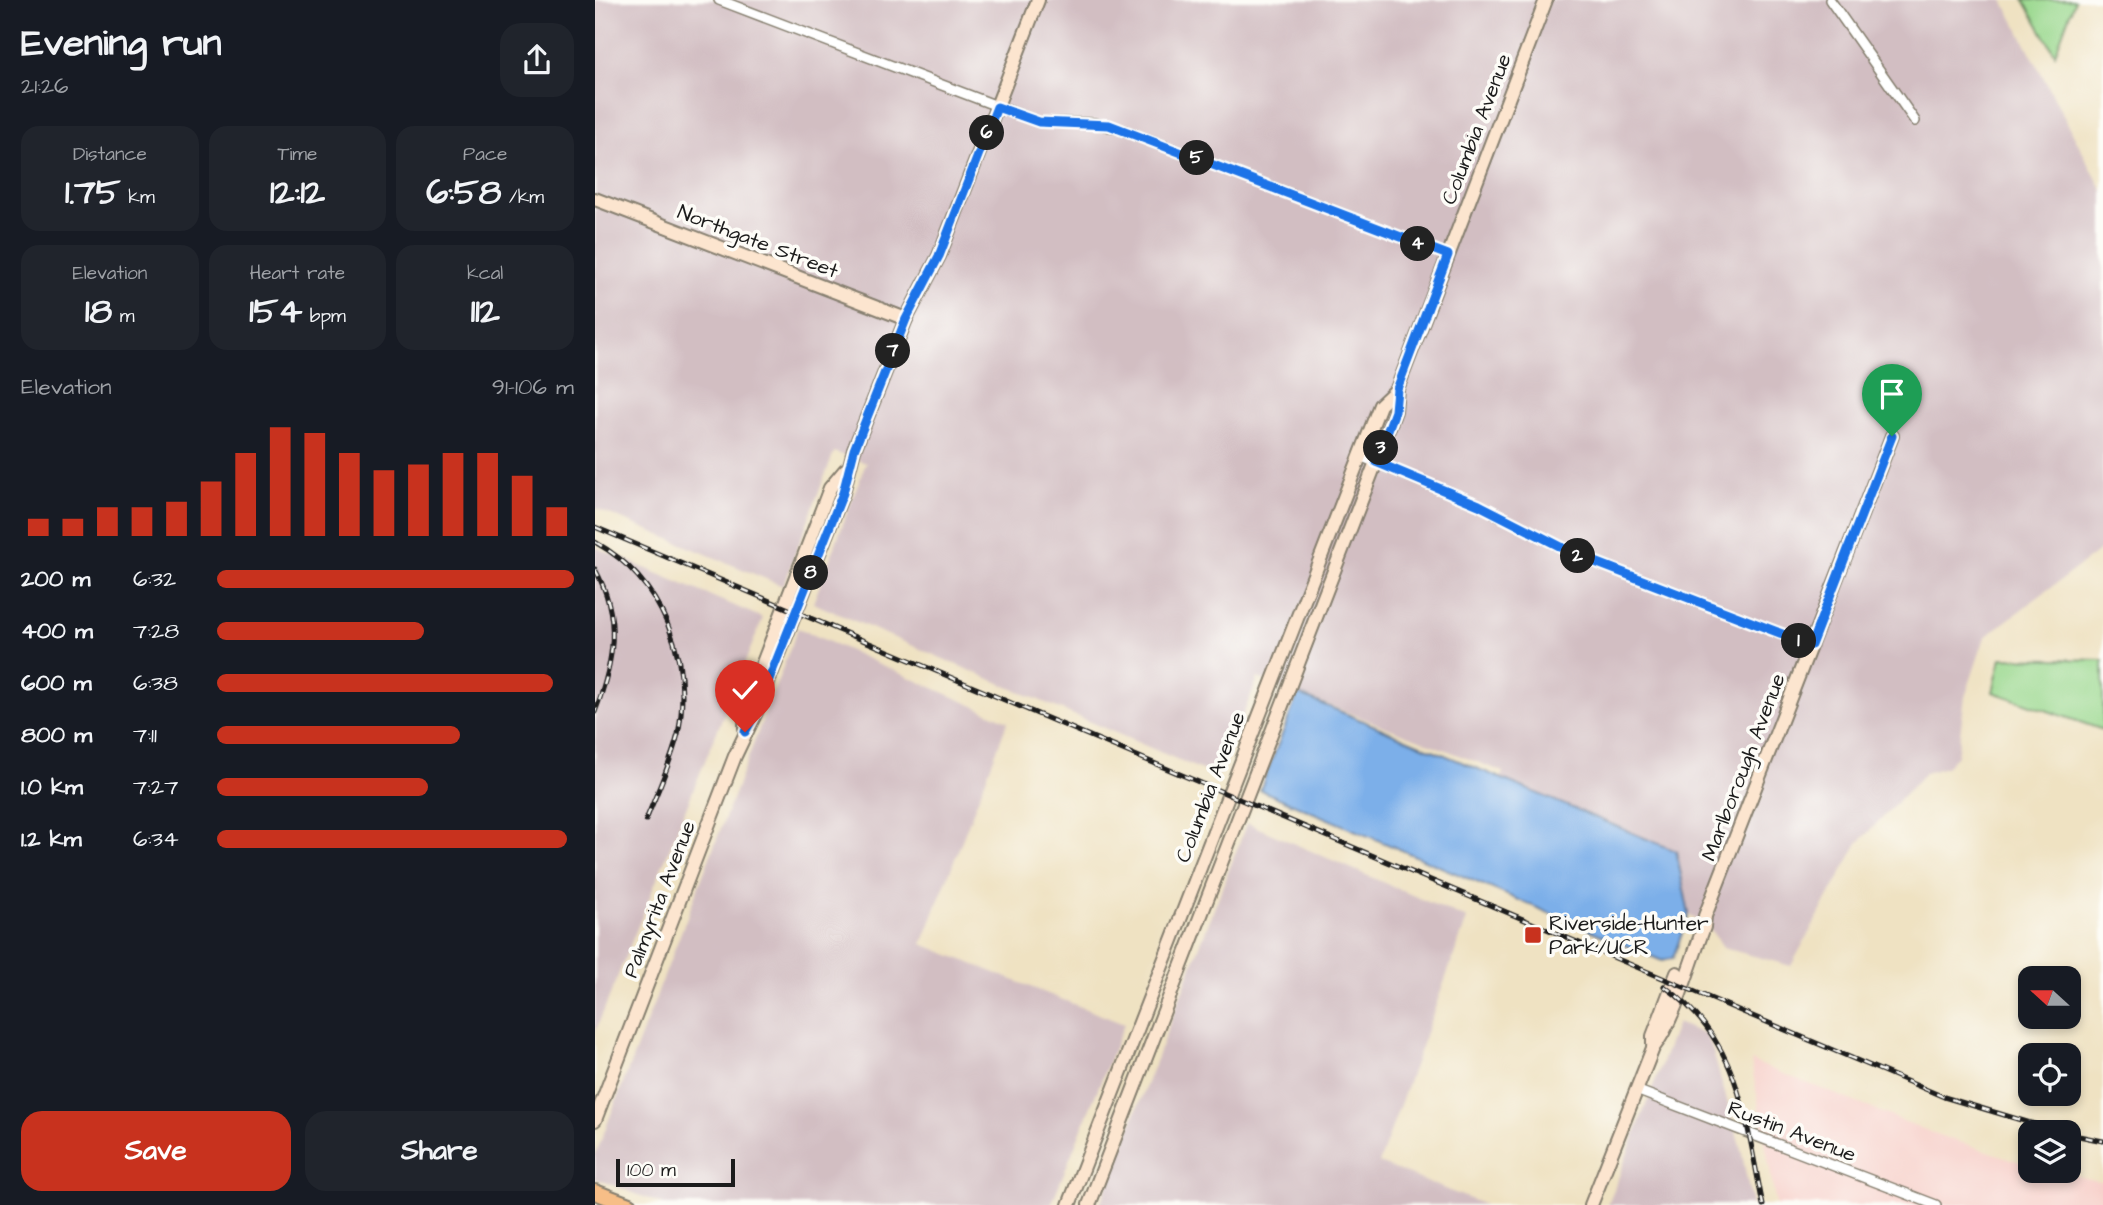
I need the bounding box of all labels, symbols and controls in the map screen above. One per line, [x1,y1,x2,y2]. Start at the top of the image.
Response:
text: Evening run [21,18,222,70]
button: share [500,23,574,97]
street label: Columbia Avenue [1434,50,1519,209]
text: 21:26 [21,70,69,102]
pin: 6 [969,116,1005,150]
text: 6 [981,119,992,146]
pin: 5 [1179,140,1215,176]
text: Distance [73,141,147,168]
text: Time [278,141,317,168]
text: Pace [463,141,507,168]
text: 5 [1190,144,1203,171]
text: 1.75 [65,168,121,217]
text: 12:12 [270,168,325,217]
text: 6:58 [426,168,501,217]
text: km [121,184,155,211]
text: /km [501,184,544,211]
street label: Northgate Street [673,197,843,288]
pin: 4 [1401,226,1435,262]
text: 4 [1411,230,1424,257]
text: Elevation [72,260,147,287]
text: Heart rate [250,260,345,287]
text: kcal [467,260,503,287]
text: 18 [85,287,112,336]
text: 154 [249,287,302,336]
text: 112 [471,287,500,336]
text: m [112,303,135,330]
text: bpm [302,303,346,330]
pin: 7 [875,334,911,368]
text: 7 [887,337,898,364]
pin [1862,364,1922,436]
text: Elevation [21,371,112,403]
text: 91–106 m [492,371,574,403]
icon: arrive [1873,375,1911,413]
pin: 3 [1363,430,1399,466]
text: 3 [1376,434,1385,461]
pin: 2 [1560,538,1595,574]
text: 2 [1572,542,1583,569]
pin: 8 [793,556,829,590]
text: 8 [804,559,817,586]
text: 200 m [21,563,90,595]
text: 6:32 [133,563,176,595]
text: 400 m [21,615,93,647]
text: 7:28 [133,615,179,647]
pin: 1 [1781,624,1817,658]
text: 1 [1797,627,1800,654]
pin [715,660,775,732]
text: 600 m [21,667,92,699]
text: 6:38 [133,667,178,699]
street label: Marlborough Avenue [1694,669,1794,866]
icon: check [726,671,764,709]
street label: Columbia Avenue [1168,708,1253,867]
text: 800 m [21,719,92,751]
text: 7:11 [133,719,157,751]
text: 1.0 km [21,771,83,803]
text: 7:27 [133,771,178,803]
street label: Palmyrita Avenue [616,817,705,982]
text: 1.2 km [21,823,82,855]
text: 6:34 [133,823,179,855]
place label: Riverside–Hunter Park/UCR [1549,909,1709,962]
marker: Riverside–Hunter Park/UCR [1523,925,1543,945]
north arrow [2018,966,2081,1029]
map controls [2018,966,2081,1183]
button: locate [2018,1043,2081,1106]
street label: Rustin Avenue [1724,1094,1860,1169]
button: Save [21,1111,291,1191]
button: Share [305,1111,574,1191]
button: layers [2018,1120,2081,1183]
scale bar [616,1156,735,1188]
text: 100 m [627,1157,676,1184]

